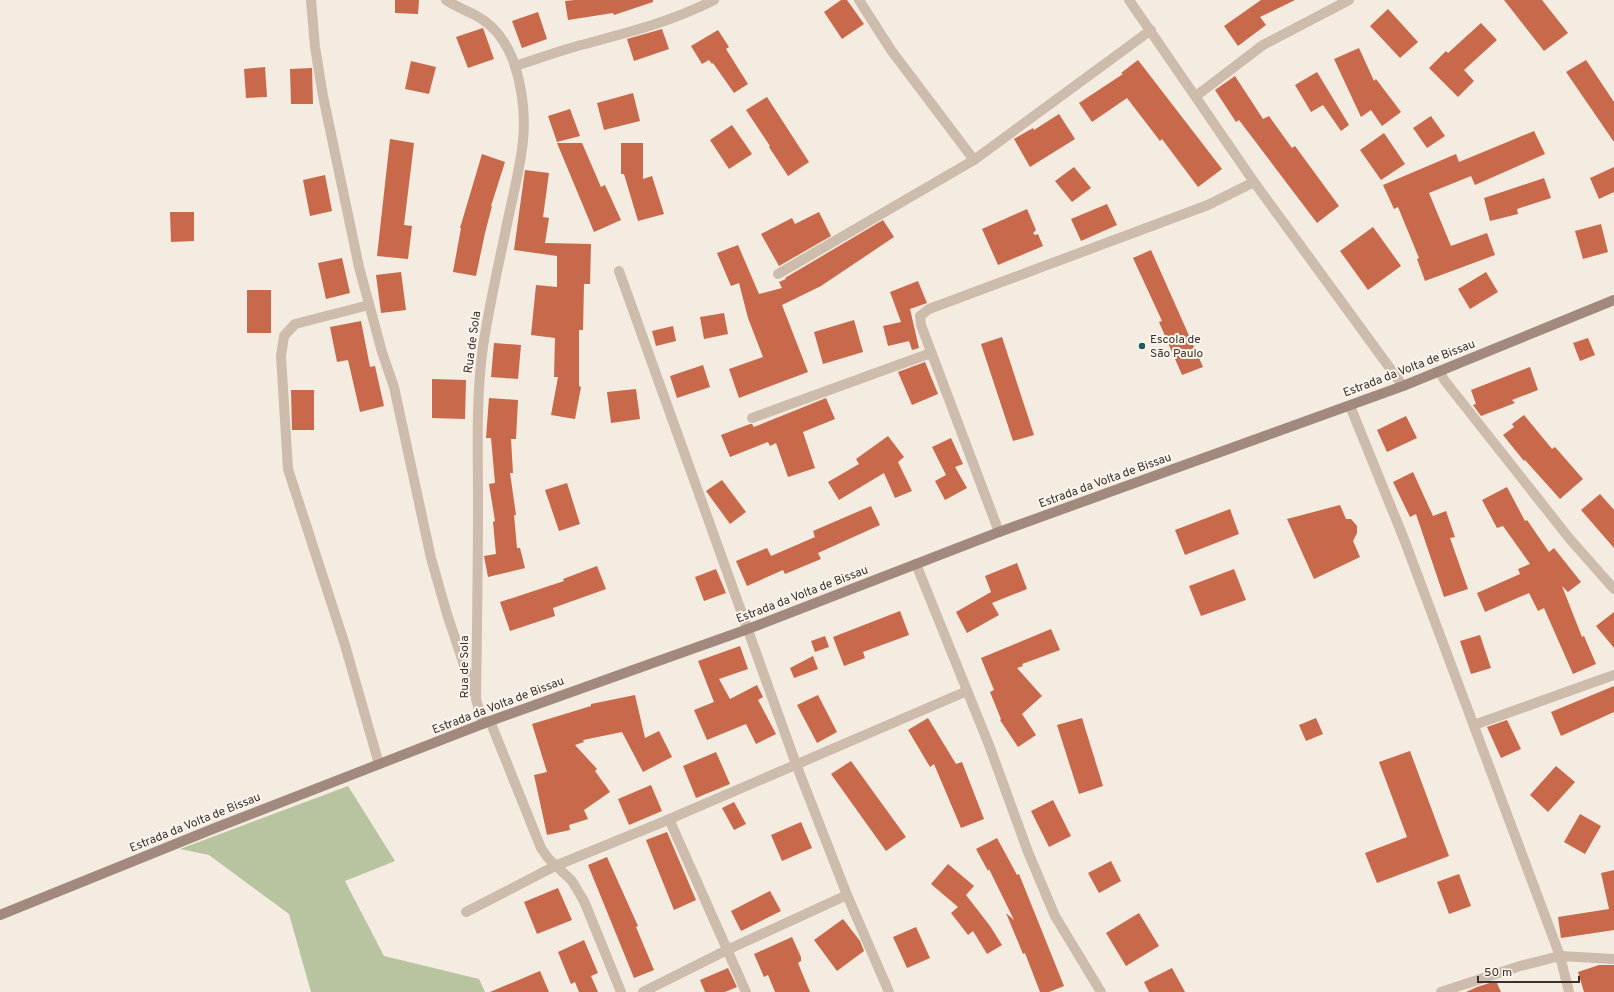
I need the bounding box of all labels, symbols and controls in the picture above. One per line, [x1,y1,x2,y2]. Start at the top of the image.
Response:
street label: Rua de Sola [461,310,485,374]
place label: Escola de São Paulo [1150,332,1204,362]
street label: Estrada da Volta de Bissau [1341,336,1478,401]
marker: Escola de São Paulo [1137,341,1147,351]
street label: Estrada da Volta de Bissau [1037,449,1174,512]
street label: Estrada da Volta de Bissau [734,562,871,627]
street label: Rua de Sola [457,636,473,698]
street label: Estrada da Volta de Bissau [430,673,567,738]
street label: Estrada da Volta de Bissau [127,789,263,857]
scale bar [1478,958,1579,984]
text: 50 m [1484,965,1512,981]

